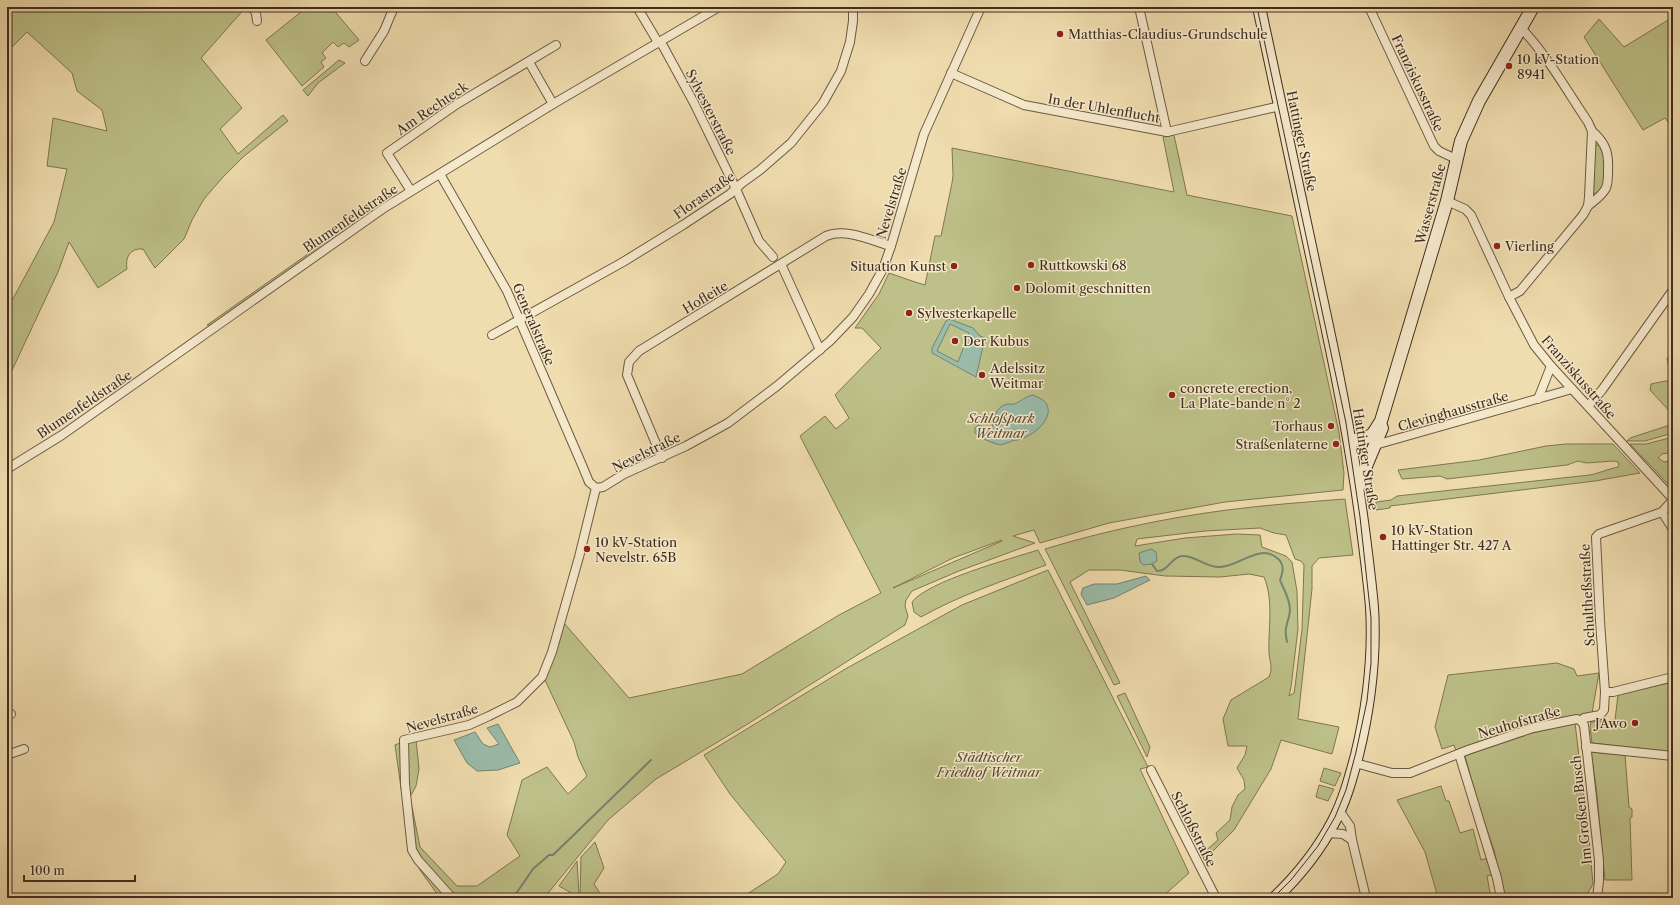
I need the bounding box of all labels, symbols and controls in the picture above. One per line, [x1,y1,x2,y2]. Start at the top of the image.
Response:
place label: Matthias-Claudius-Grundschule [1068,26,1268,42]
marker: Matthias-Claudius-Grundschule [1055,29,1065,39]
street label: Franziskusstraße [1389,32,1447,134]
place label: 10 kV-Station 8941 [1517,51,1599,82]
marker: 10 kV-Station 8941 [1504,61,1514,71]
street label: Sylvesterstraße [682,66,740,158]
street label: Am Rechteck [392,78,471,138]
street label: Hattinger Straße [1283,89,1321,193]
street label: In der Uhlenflucht [1047,90,1162,126]
street label: Wasserstraße [1411,162,1448,247]
street label: Nevelstraße [873,165,909,241]
street label: Florastraße [670,168,738,222]
street label: Blumenfeldstraße [300,180,400,256]
place label: Vierling [1504,238,1554,254]
marker: Vierling [1492,241,1502,251]
place label: Ruttkowski 68 [1039,257,1127,273]
place label: Situation Kunst [850,258,946,274]
marker: Ruttkowski 68 [1026,260,1036,270]
marker: Situation Kunst [949,261,959,271]
street label: Hofleite [679,277,731,317]
street label: Generalstraße [509,280,559,368]
place label: Dolomit geschnitten [1025,280,1151,296]
marker: Dolomit geschnitten [1012,283,1022,293]
place label: Sylvesterkapelle [917,305,1017,321]
marker: Sylvesterkapelle [904,308,914,318]
street label: Franziskusstraße [1538,332,1620,422]
place label: Der Kubus [963,333,1029,349]
marker: Der Kubus [950,336,960,346]
place label: Adelssitz Weitmar [989,360,1045,391]
street label: Blumenfeldstraße [34,366,134,442]
marker: Adelssitz Weitmar [977,370,987,380]
place label: concrete erection, La Plate-bande n° 2 [1180,380,1301,411]
street label: Clevinghausstraße [1396,388,1510,434]
marker: concrete erection, La Plate-bande n° 2 [1167,390,1177,400]
street label: Hattinger Straße [1350,407,1382,511]
park label: Schloßpark Weitmar [966,410,1035,441]
place label: Torhaus [1272,418,1323,434]
marker: Torhaus [1326,421,1336,431]
street label: Nevelstraße [609,429,683,475]
place label: Straßenlaterne [1235,436,1328,452]
marker: Straßenlaterne [1331,439,1341,449]
place label: 10 kV-Station Hattinger Str. 427 A [1391,522,1512,553]
marker: 10 kV-Station Hattinger Str. 427 A [1378,532,1388,542]
place label: 10 kV-Station Nevelstr. 65B [595,534,677,565]
street label: Schultheßstraße [1576,543,1598,647]
marker: 10 kV-Station Nevelstr. 65B [582,544,592,554]
street label: Nevelstraße [404,700,480,736]
street label: Neuhofstraße [1476,703,1562,741]
place label: JAwo [1593,715,1627,731]
marker: JAwo [1630,718,1640,728]
park label: Städtischer Friedhof Weitmar [936,749,1042,780]
street label: Im Großen Busch [1567,755,1595,865]
street label: Schloßstraße [1168,789,1220,869]
scale bar [24,857,135,883]
text: 100 m [30,863,65,878]

